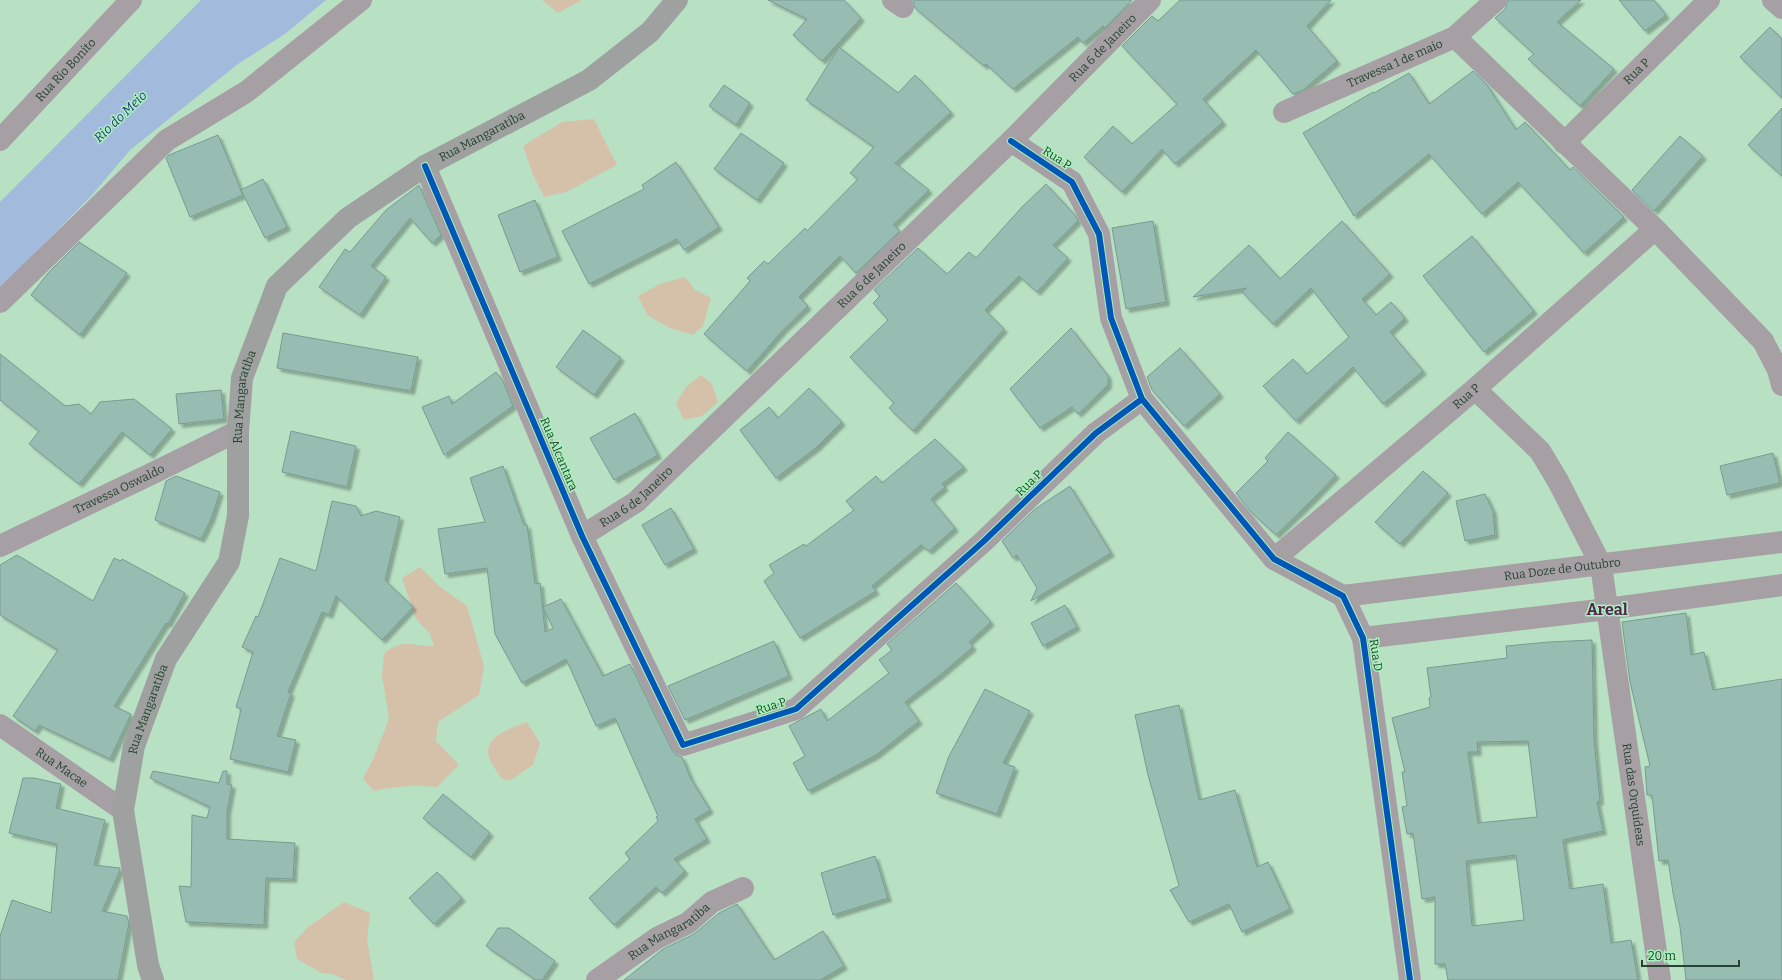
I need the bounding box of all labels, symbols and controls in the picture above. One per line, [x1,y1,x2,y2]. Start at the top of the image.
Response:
street label: Rua 6 de Janeiro [1066,11,1139,85]
street label: Rua Rio Bonito [33,35,99,104]
street label: Travessa 1 de maio [1345,36,1445,91]
street label: Rua P [1621,55,1653,87]
water label: Rio do Meio [91,88,150,145]
street label: Rua Mangaratiba [437,108,528,164]
street label: Rua P [1040,144,1074,172]
street label: Rua 6 de Janeiro [835,239,909,311]
street label: Rua Mangaratiba [231,348,259,443]
street label: Rua P [1450,381,1483,412]
street label: Rua Alcantara [537,415,581,493]
street label: Travessa Oswaldo [71,461,167,517]
street label: Rua 6 de Janeiro [597,464,676,530]
street label: Rua P [1013,467,1045,499]
street label: Rua Doze de Outubro [1503,555,1622,583]
district label: Areal [1586,600,1628,619]
street label: Rua D [1367,638,1385,672]
street label: Rua Mangaratiba [126,662,171,755]
street label: Rua P [754,695,788,717]
street label: Rua das Orquídeas [1619,742,1648,847]
street label: Rua Macae [33,745,90,791]
street label: Rua Mangaratiba [625,900,713,963]
scale bar [1642,942,1739,968]
text: 20 m [1648,949,1677,963]

